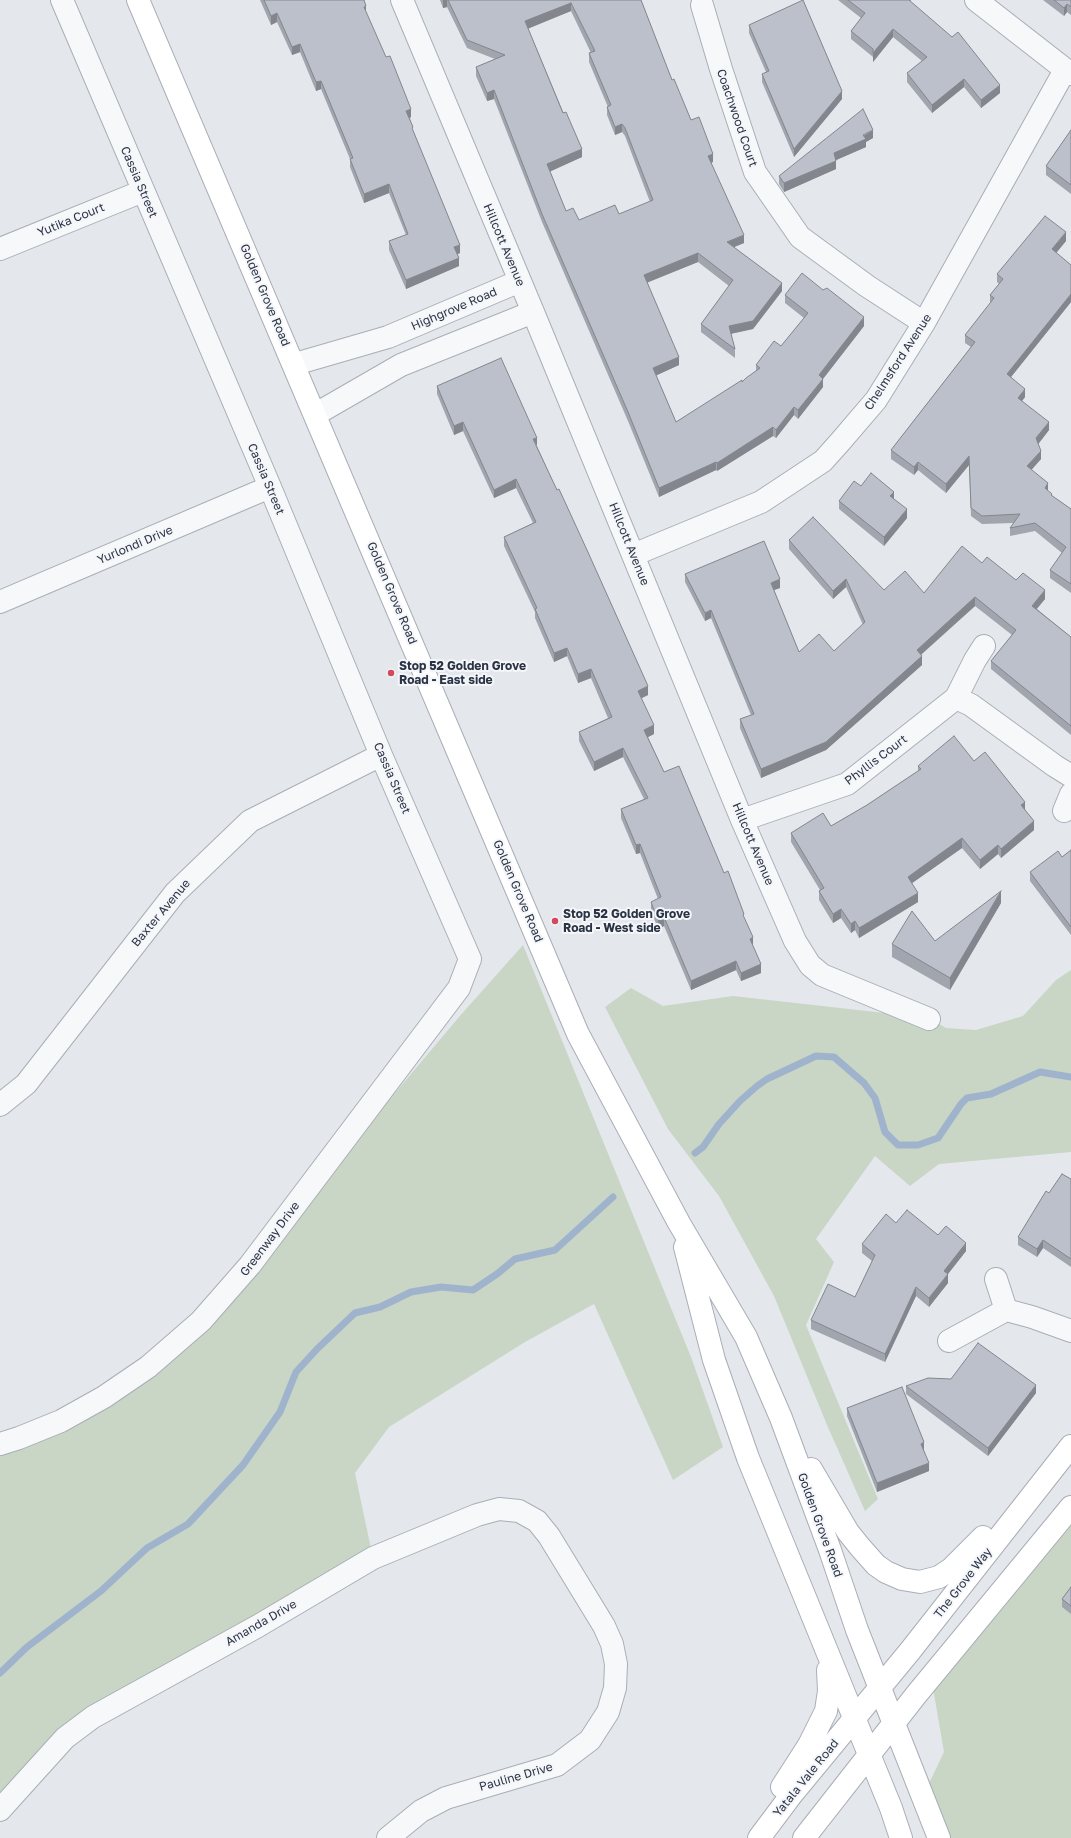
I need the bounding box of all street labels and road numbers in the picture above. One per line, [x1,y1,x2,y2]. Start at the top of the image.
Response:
street label: Coachwood Court [713,67,761,169]
street label: Cassia Street [117,144,161,220]
street label: Yutika Court [35,200,107,240]
street label: Hillcott Avenue [480,201,528,289]
street label: Golden Grove Road [237,242,293,348]
street label: Highgrove Road [409,284,499,334]
street label: Chelmsford Avenue [861,311,935,413]
street label: Cassia Street [244,441,288,517]
street label: Hillcott Avenue [606,500,652,588]
street label: Yurlondi Drive [95,523,175,567]
street label: Golden Grove Road [364,540,420,646]
street label: Phyllis Court [842,732,910,788]
street label: Cassia Street [370,740,414,816]
street label: Hillcott Avenue [729,800,777,888]
street label: Golden Grove Road [490,838,546,944]
street label: Baxter Avenue [129,876,193,950]
street label: Greenway Drive [237,1199,303,1279]
street label: Golden Grove Road [794,1471,846,1579]
street label: The Grove Way [931,1545,995,1621]
street label: Amanda Drive [223,1597,299,1649]
street label: Yatala Vale Road [770,1736,842,1820]
street label: Pauline Drive [478,1760,554,1794]

